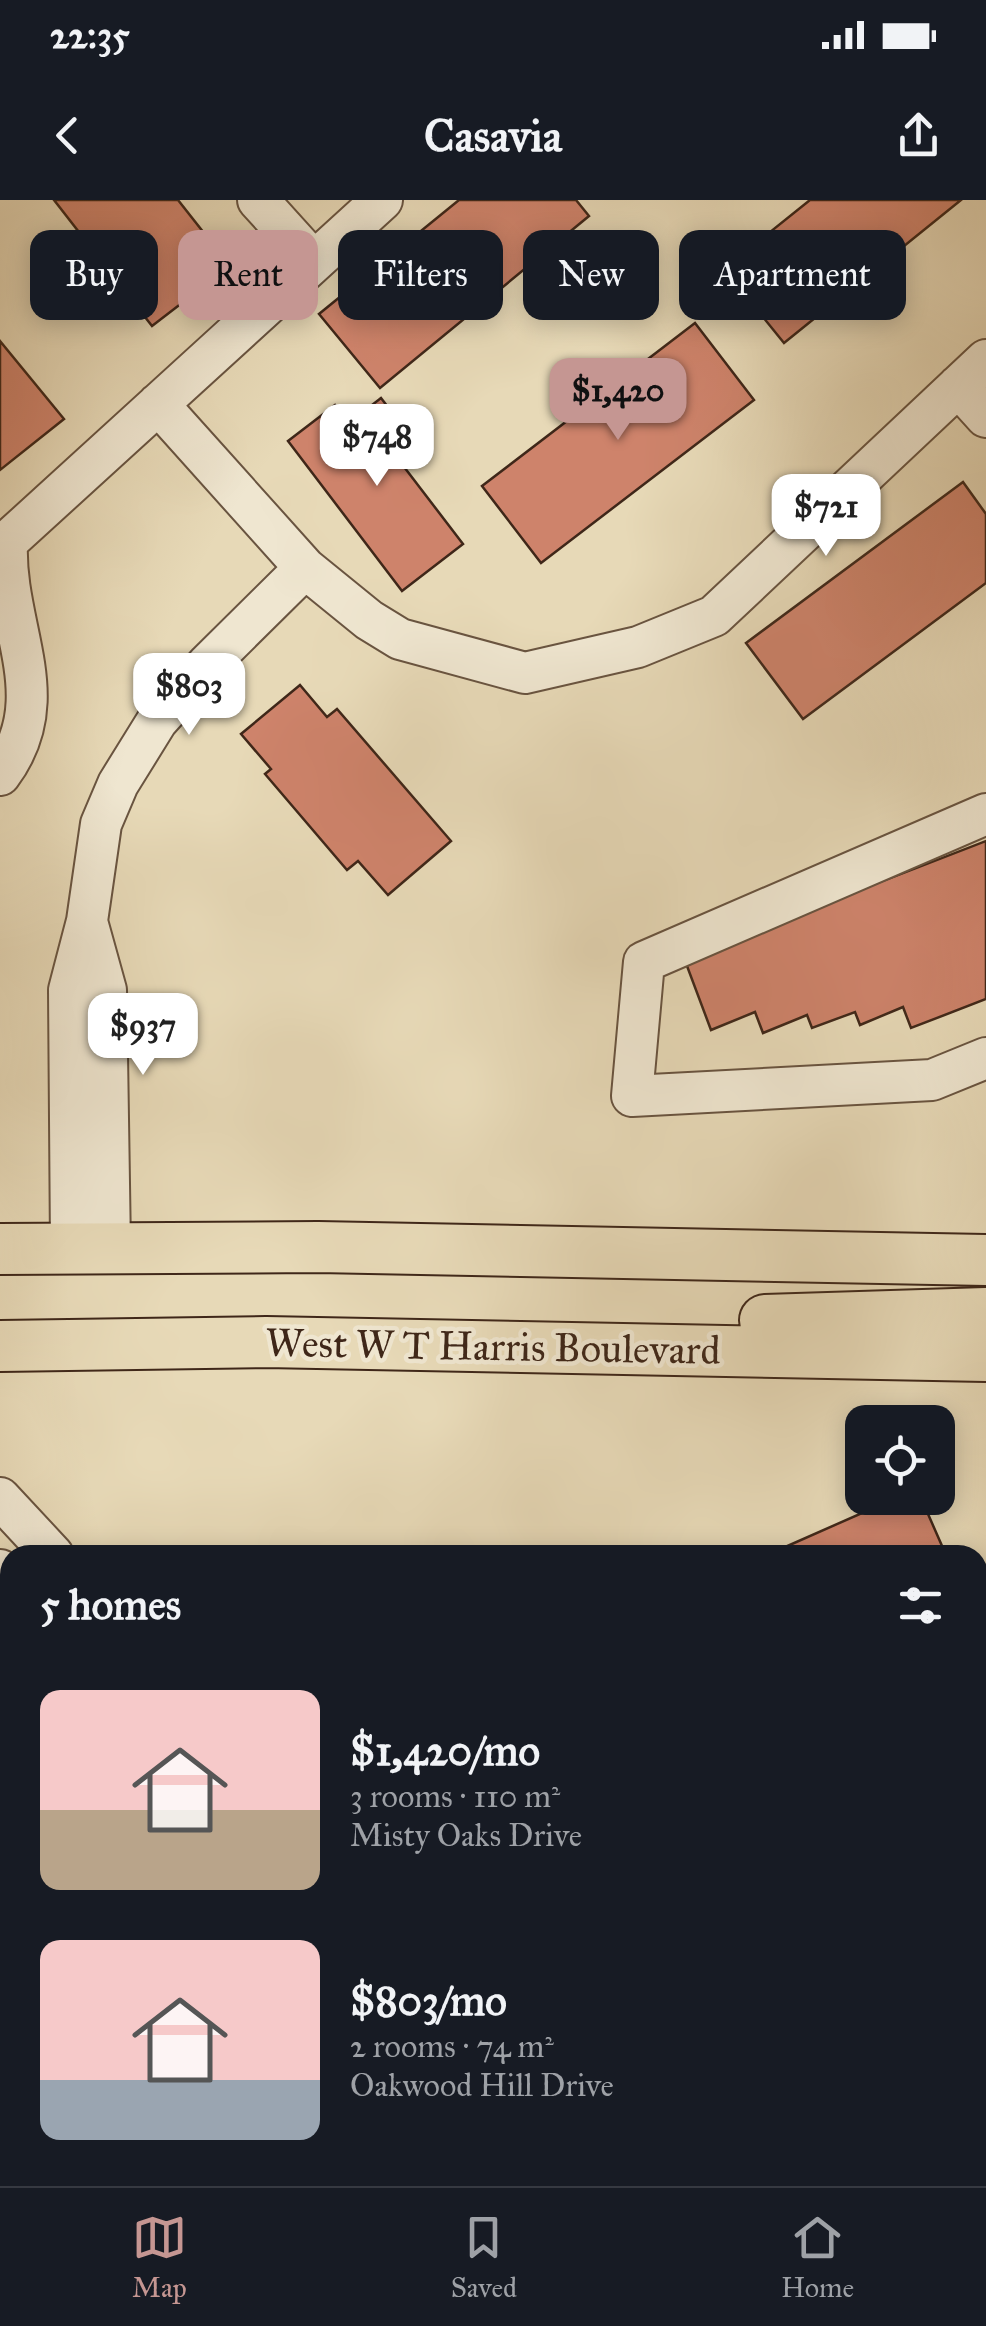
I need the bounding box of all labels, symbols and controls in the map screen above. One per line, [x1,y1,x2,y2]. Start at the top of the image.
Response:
text: 22:35 [50,12,130,58]
icon: back [40,108,95,163]
text: Casavia [424,108,562,163]
icon: share [891,108,946,163]
chip: Buy [30,230,158,320]
chip: Rent [178,230,318,320]
chip: Filters [338,230,503,320]
chip: New [523,230,659,320]
chip: Apartment [679,230,906,320]
pin: $1,420 [537,358,699,443]
text: $1,420 [572,371,664,410]
pin: $748 [318,404,436,489]
text: $748 [342,417,412,456]
pin: $721 [767,474,885,559]
text: $721 [794,487,858,526]
pin: $803 [130,653,248,738]
text: $803 [155,666,223,705]
pin: $937 [84,993,202,1078]
text: $937 [110,1006,176,1045]
street label: West W T Harris Boulevard [265,1318,721,1375]
map controls [845,1405,955,1515]
button: locate [845,1405,955,1515]
icon: filters [893,1578,948,1633]
text: 5 homes [40,1579,181,1631]
text: $1,420/mo [350,1725,540,1777]
icon: home [120,1730,240,1850]
text: 3 rooms · 110 m² [350,1777,560,1816]
text: Misty Oaks Drive [350,1816,582,1855]
text: $803/mo [350,1975,507,2027]
icon: home [120,1980,240,2100]
text: 2 rooms · 74 m² [350,2027,554,2066]
text: Oakwood Hill Drive [350,2066,614,2105]
tab: Map [132,2210,187,2305]
tab: Saved [451,2210,517,2305]
tab: Home [781,2210,854,2305]

